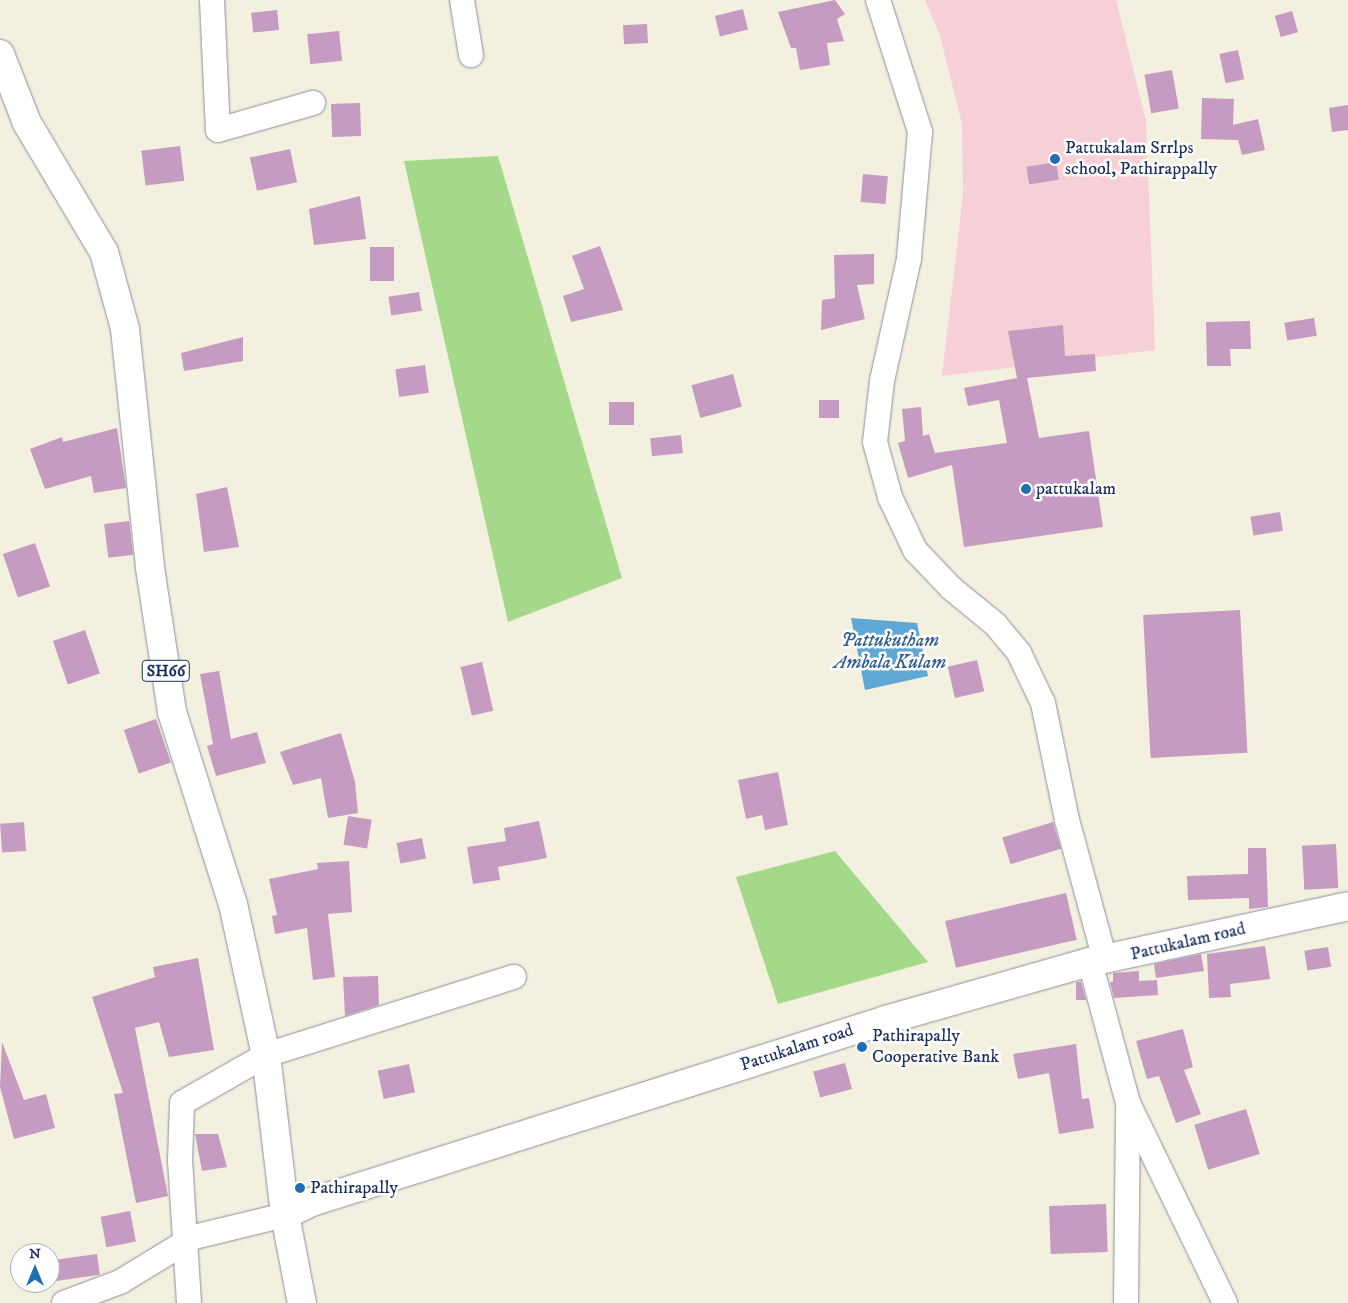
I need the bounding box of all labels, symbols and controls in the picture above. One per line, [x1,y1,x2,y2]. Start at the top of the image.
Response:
place label: Pattukalam Srrlps school, Pathirappally [1065,138,1217,180]
marker: Pattukalam Srrlps school, Pathirappally [1049,153,1061,165]
place label: pattukalam [1036,478,1116,500]
marker: pattukalam [1020,483,1032,495]
water label: Pattukutham Ambala Kulam [834,630,946,674]
road number: SH66 [141,658,191,684]
street label: Pattukalam road [1128,918,1248,966]
street label: Pattukalam road [738,1020,856,1076]
place label: Pathirapally Cooperative Bank [872,1026,999,1068]
marker: Pathirapally Cooperative Bank [856,1041,868,1053]
place label: Pathirapally [310,1177,398,1199]
marker: Pathirapally [294,1182,306,1194]
north arrow [10,1243,60,1293]
text: N [29,1245,41,1263]

